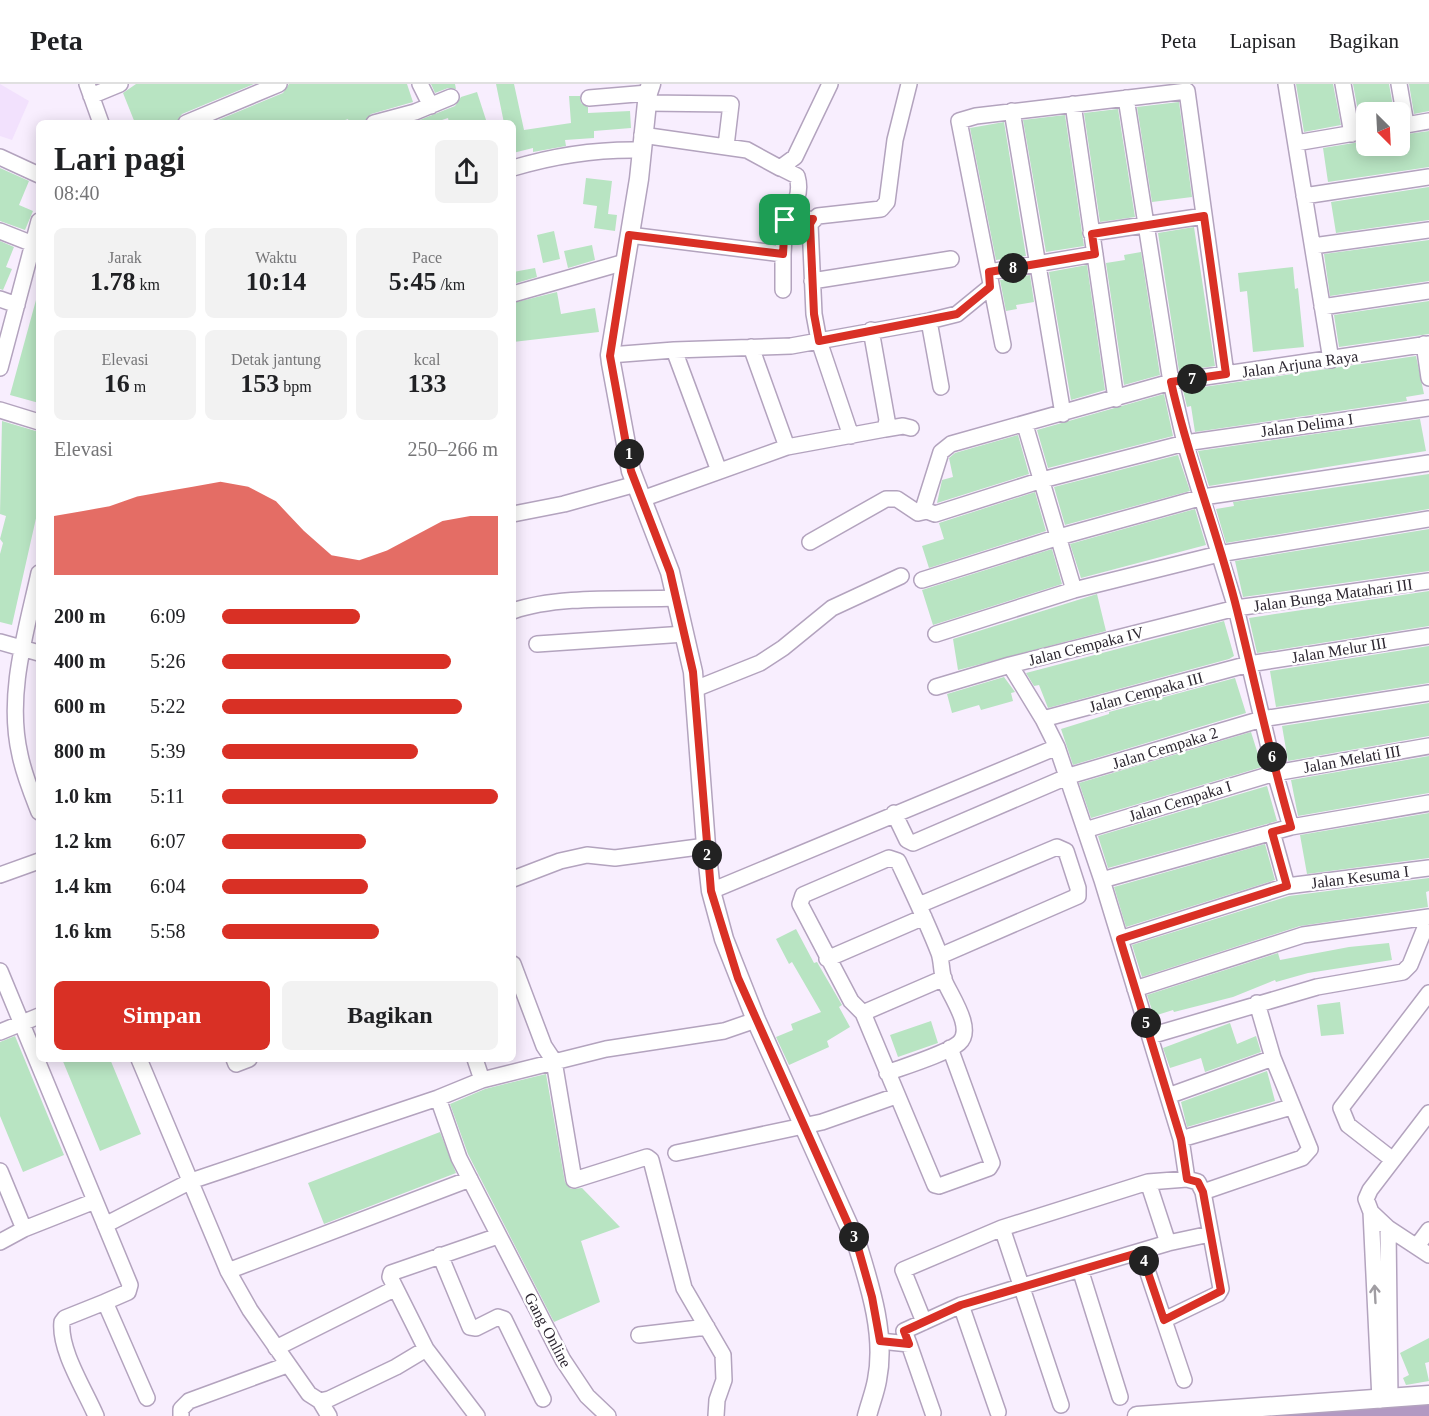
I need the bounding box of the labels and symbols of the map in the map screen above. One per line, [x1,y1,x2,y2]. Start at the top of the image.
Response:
north arrow [1356,102,1410,156]
pin [759,194,810,245]
pin: 8 [998,253,1028,283]
street label: Jalan Arjuna Raya [1241,347,1359,382]
pin: 7 [1177,364,1207,394]
street label: Jalan Delima I [1260,410,1354,440]
pin: 1 [614,439,644,469]
street label: Jalan Bunga Matahari III [1252,575,1414,616]
street label: Jalan Cempaka IV [1027,623,1146,670]
street label: Jalan Melur III [1290,634,1388,666]
street label: Jalan Cempaka III [1087,669,1205,716]
street label: Jalan Cempaka 2 [1110,724,1220,773]
pin: 6 [1257,742,1287,772]
street label: Jalan Melati III [1302,742,1402,776]
street label: Jalan Cempaka I [1127,777,1234,826]
pin: 2 [692,840,722,870]
street label: Jalan Kesuma I [1310,863,1410,891]
pin: 5 [1131,1008,1161,1038]
pin: 3 [839,1222,869,1252]
pin: 4 [1129,1246,1159,1276]
one-way arrow [1369,1284,1380,1304]
street label: Gang Online [520,1290,575,1371]

